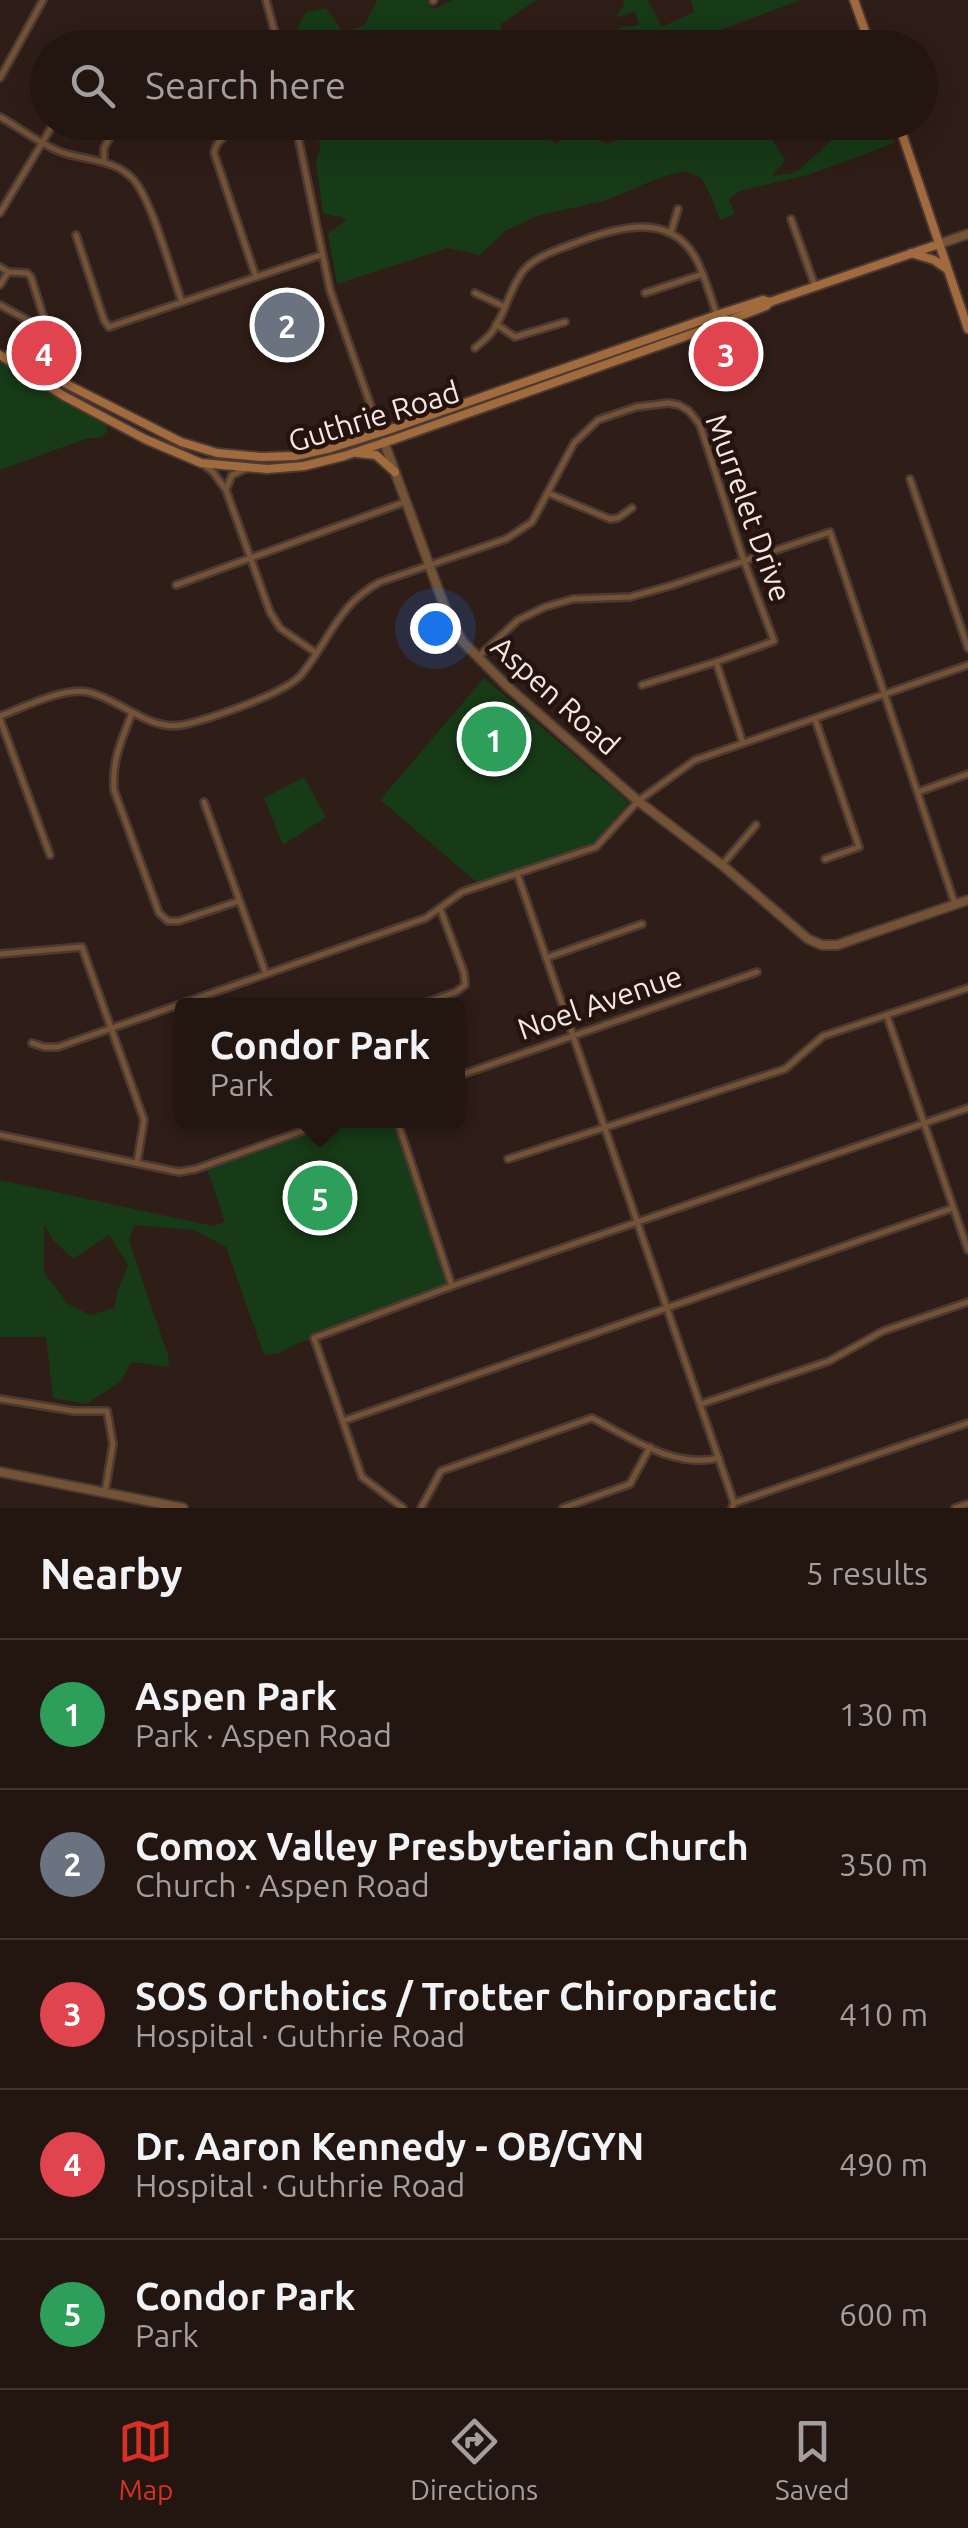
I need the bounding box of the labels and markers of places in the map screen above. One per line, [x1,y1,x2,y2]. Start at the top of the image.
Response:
pin: 2 [254,288,320,362]
pin: 4 [12,316,76,390]
pin: 3 [694,316,758,392]
pin: 1 [462,702,526,776]
pin: 5 [288,1160,352,1236]

